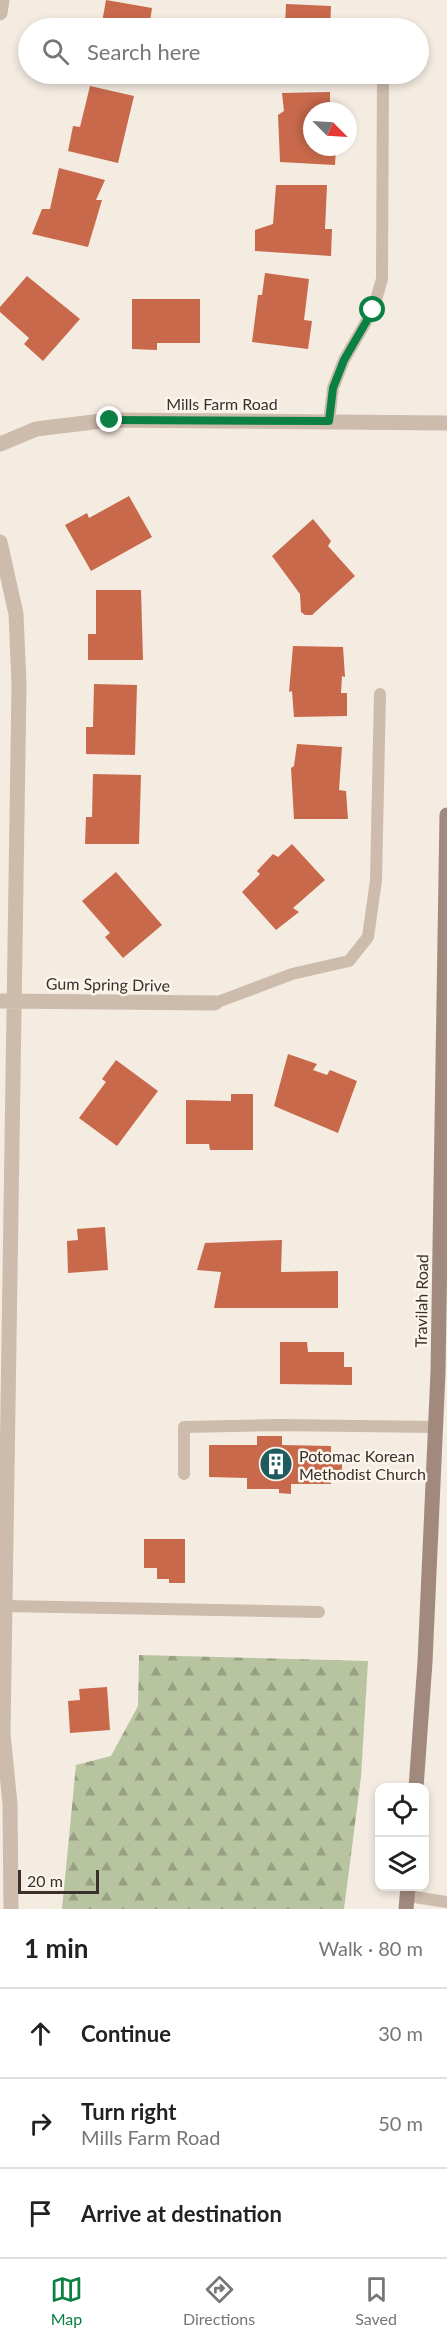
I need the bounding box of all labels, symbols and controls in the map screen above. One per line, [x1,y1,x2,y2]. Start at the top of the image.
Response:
search box [18,18,429,84]
icon: search [39,35,72,68]
text: Search here [87,38,200,65]
north arrow [303,102,357,156]
route start [359,296,385,322]
street label: Mills Farm Road [166,394,278,413]
route end [96,406,122,432]
street label: Gum Spring Drive [46,973,170,995]
street label: Travilah Road [411,1254,431,1348]
building icon: Potomac Korean Methodist Church [258,1446,294,1482]
place label: Potomac Korean Methodist Church [299,1446,426,1483]
map controls [375,1783,429,1891]
button: locate [375,1783,429,1837]
button: layers [375,1837,429,1891]
scale bar [18,1867,99,1894]
text: 20 m [27,1871,63,1890]
text: 1 min [24,1932,88,1964]
text: Walk · 80 m [318,1936,423,1960]
icon: ahead [24,2017,57,2050]
text: Continue [81,2020,171,2047]
text: 30 m [378,2021,423,2045]
text: Turn right [81,2098,176,2125]
icon: right [24,2107,57,2140]
text: 50 m [378,2111,423,2135]
text: Mills Farm Road [81,2125,220,2149]
icon: arrive [24,2197,57,2230]
text: Arrive at destination [81,2200,282,2227]
tab: Map [50,2273,83,2328]
tab: Directions [183,2273,255,2328]
tab: Saved [355,2273,397,2328]

